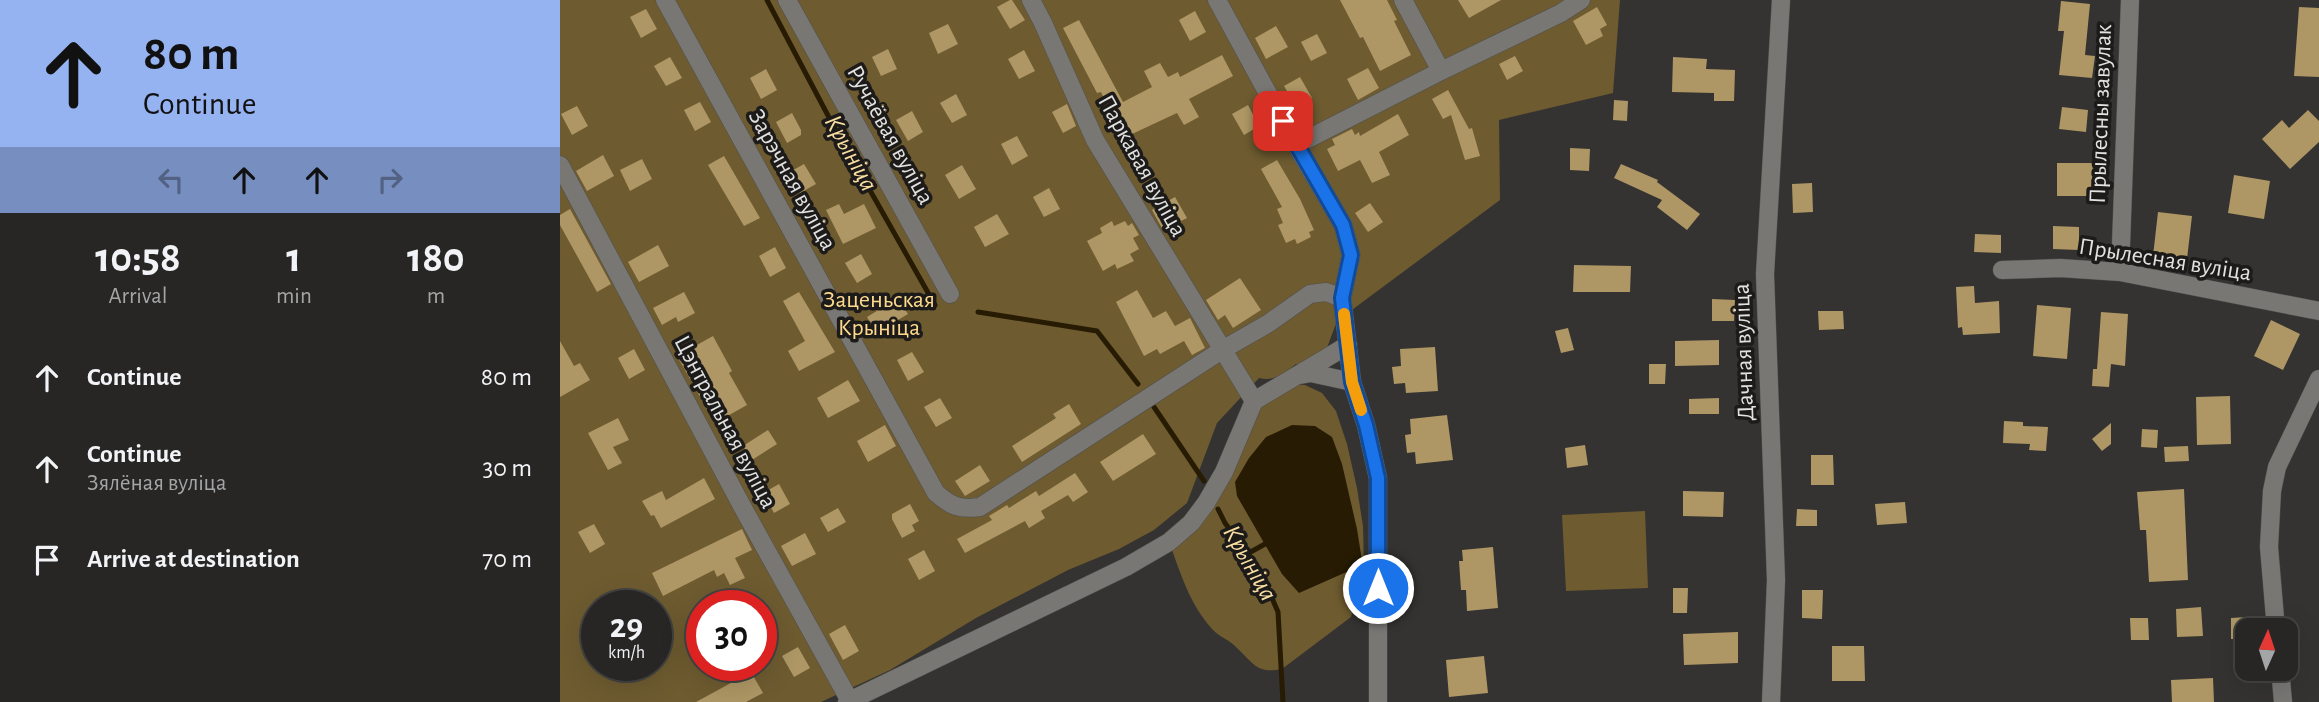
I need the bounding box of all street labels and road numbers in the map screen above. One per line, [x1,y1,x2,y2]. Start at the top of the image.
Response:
street label: Прылесны завулак [2086,24,2116,204]
street label: Ручаёвая вуліца [842,62,938,208]
street label: Паркавая вуліца [1093,91,1191,241]
street label: Зарэчная вуліца [744,106,840,254]
street label: Прылесная вуліца [2077,235,2253,286]
street label: Дачная вуліца [1730,283,1758,421]
street label: Цэнтральная вуліца [669,332,781,512]

